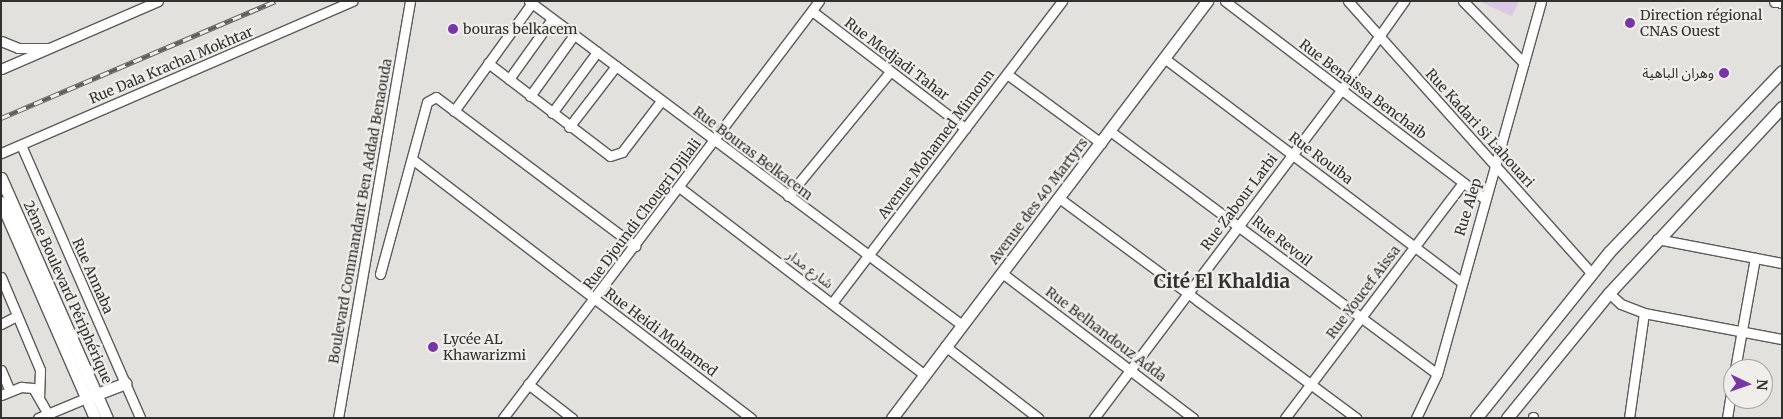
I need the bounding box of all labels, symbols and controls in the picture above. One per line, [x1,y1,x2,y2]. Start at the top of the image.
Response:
place label: Direction régional CNAS Ouest [1640,7,1762,40]
street label: Rue Medjadi Tahar [841,14,953,104]
marker: Direction régional CNAS Ouest [1624,17,1636,29]
place label: bouras belkacem [463,21,577,37]
street label: Rue Dala Krachal Mokhtar [87,23,255,107]
marker: bouras belkacem [447,23,459,35]
street label: Rue Benaissa Benchaib [1296,36,1430,142]
street label: Boulevard Commandant Ben Addad Benaouda [325,57,395,365]
street label: Rue Kadari Si Lahouari [1422,65,1538,191]
place label: وهران الباهية [1642,65,1714,81]
street label: Avenue Mohamed Mimoun [874,66,998,222]
marker: وهران الباهية [1718,67,1730,79]
street label: Rue Bouras Belkacem [690,103,816,203]
street label: Rue Rouiba [1286,128,1356,188]
street label: Rue Djoundi Chougri Djilali [580,135,704,293]
street label: Avenue des 40 Martyrs [985,135,1091,267]
street label: Rue Zabour Larbi [1197,150,1281,254]
street label: Rue Alep [1451,176,1485,238]
street label: 2ème Boulevard Périphérique [20,198,116,386]
street label: Rue Revoil [1249,213,1315,269]
street label: Rue Annaba [69,236,117,316]
street label: Rue Youcef Aissa [1322,242,1404,342]
street label: شارع مدار [783,246,837,292]
district label: Cité El Khaldia [1154,271,1290,293]
street label: Rue Belhandouz Adda [1042,283,1170,385]
street label: Rue Heidi Mohamed [602,284,720,380]
place label: Lycée AL Khawarizmi [443,331,526,364]
marker: Lycée AL Khawarizmi [427,341,439,353]
north arrow [1723,359,1773,409]
text: N [1753,379,1771,391]

